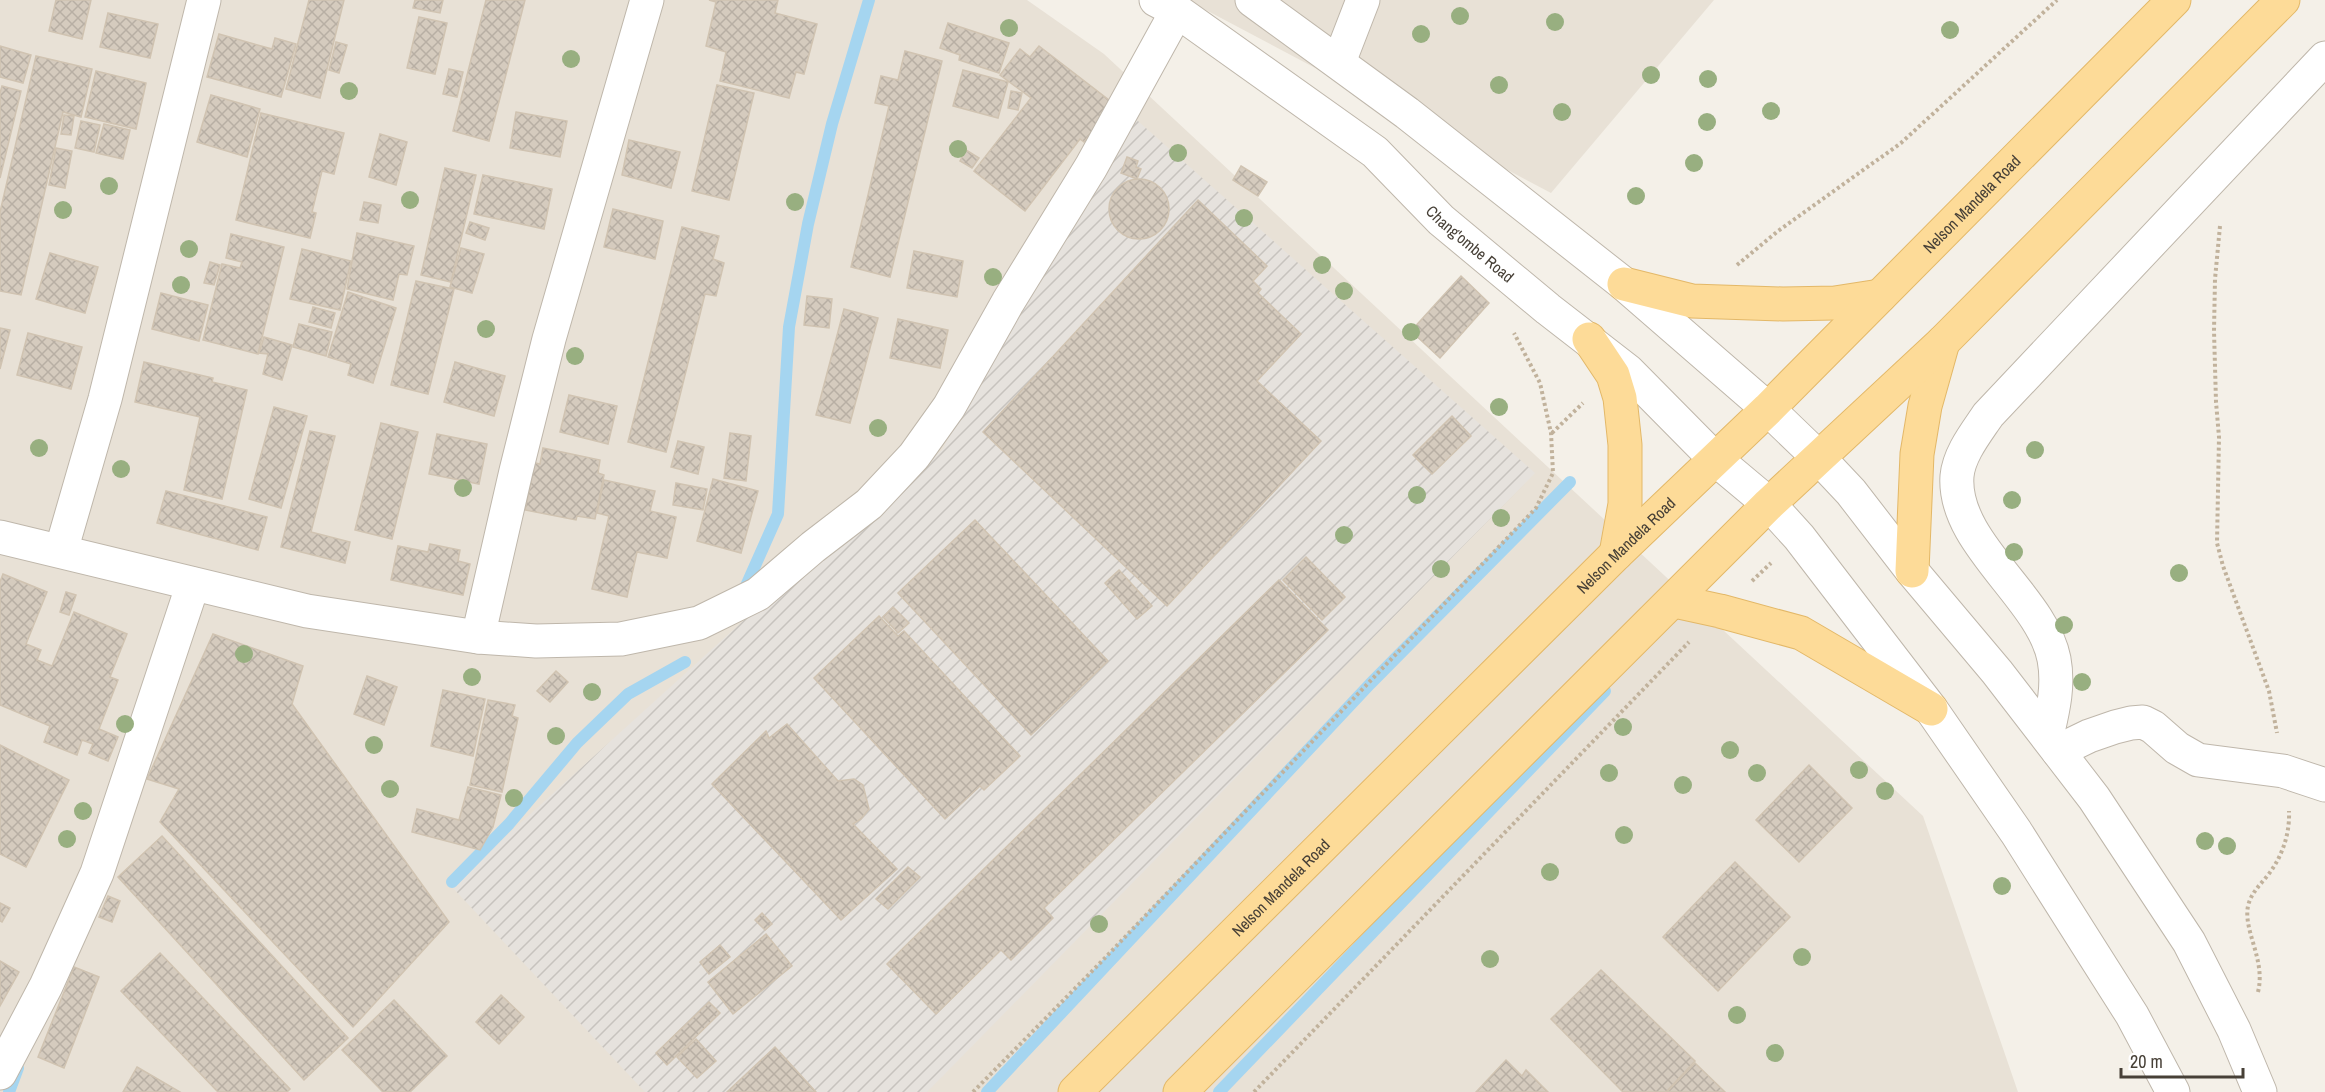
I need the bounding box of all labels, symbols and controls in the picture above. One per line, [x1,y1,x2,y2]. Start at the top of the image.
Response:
street label: Nelson Mandela Road [1918,150,2025,258]
street label: Chang'ombe Road [1421,200,1519,287]
street label: Nelson Mandela Road [1571,492,1680,598]
street label: Nelson Mandela Road [1227,834,1334,941]
scale bar [2121,1041,2242,1079]
text: 20 m [2130,1049,2163,1074]

